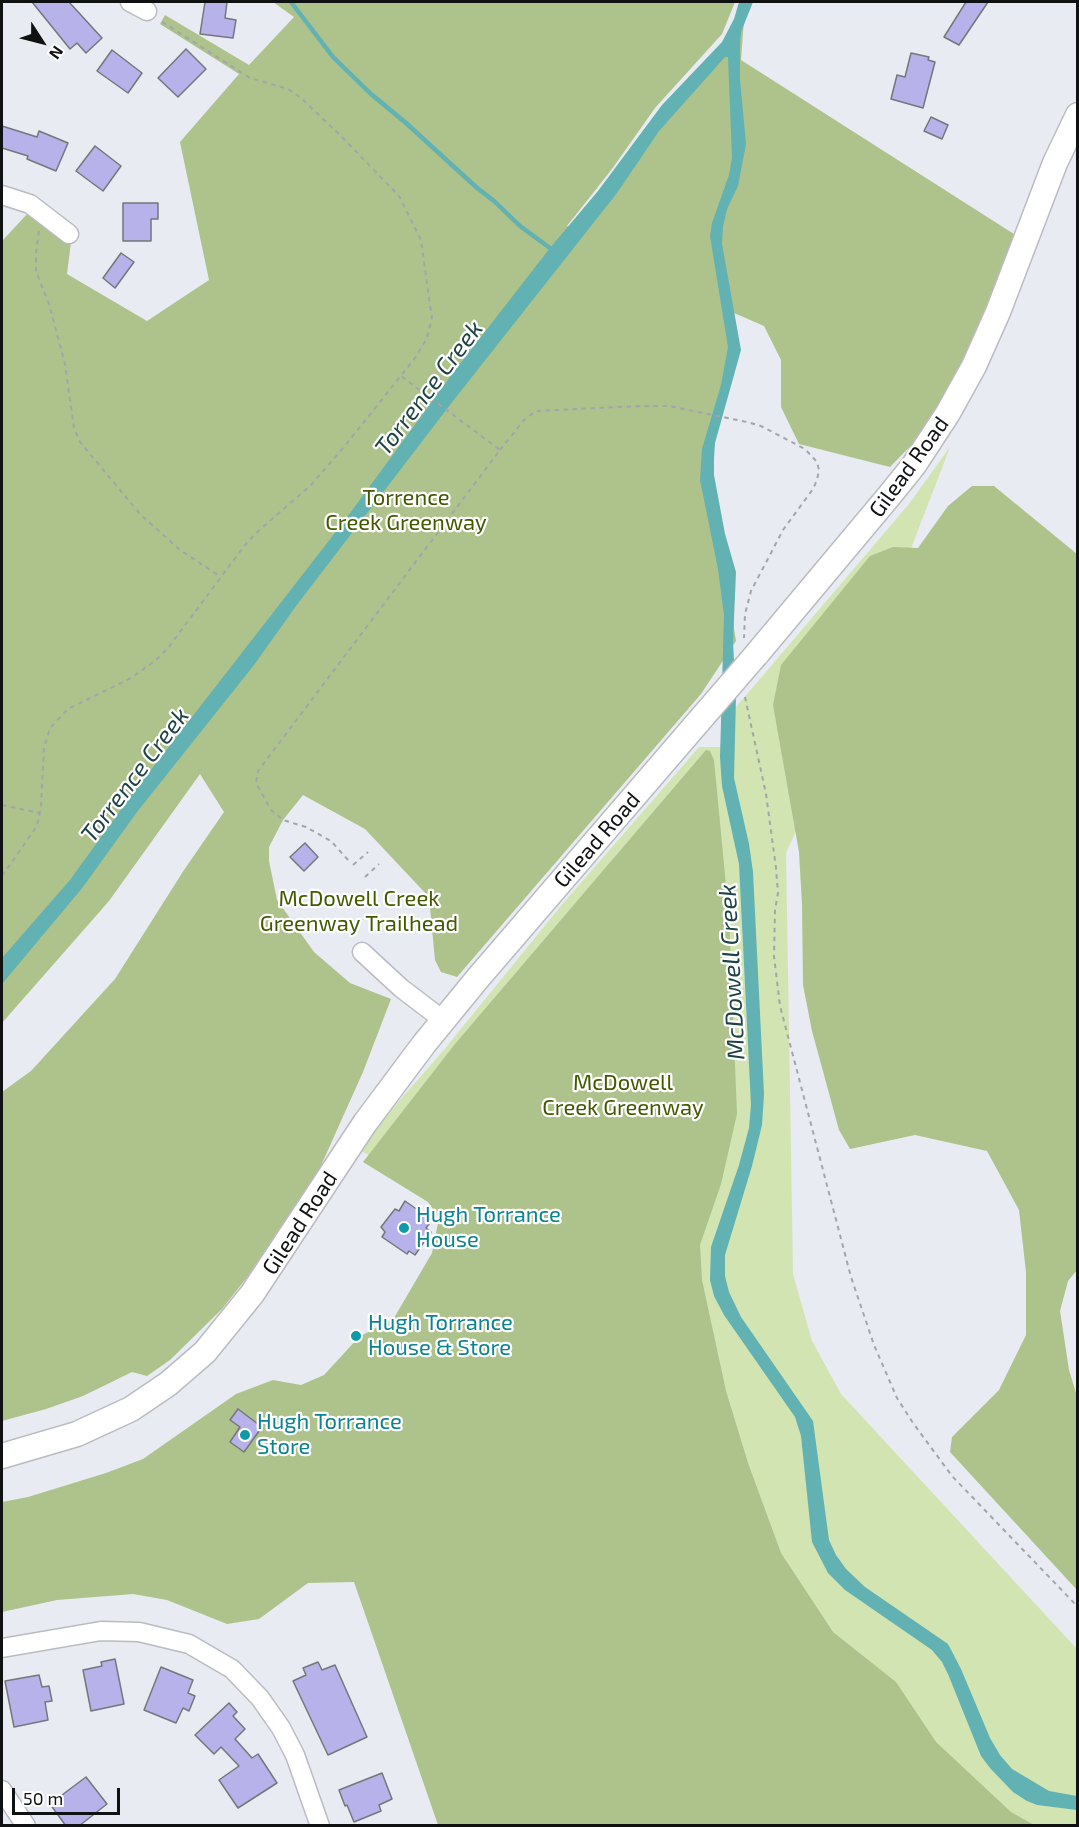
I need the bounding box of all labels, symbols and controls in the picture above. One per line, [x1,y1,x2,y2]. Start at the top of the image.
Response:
north arrow [12,12,72,72]
text: N [46,43,68,63]
water label: Torrence Creek [369,315,489,461]
street label: Gilead Road [864,412,954,522]
park label: Torrence Creek Greenway [325,485,487,536]
water label: Torrence Creek [75,702,195,848]
street label: Gilead Road [548,787,646,893]
water label: McDowell Creek [713,883,751,1061]
park label: McDowell Creek Greenway Trailhead [260,886,458,938]
park label: McDowell Creek Greenway [542,1070,704,1122]
street label: Gilead Road [257,1166,343,1280]
place label: Hugh Torrance House [416,1202,561,1254]
marker: Hugh Torrance House [397,1221,411,1235]
place label: Hugh Torrance House & Store [368,1310,513,1362]
marker: Hugh Torrance House & Store [349,1329,363,1343]
place label: Hugh Torrance Store [257,1409,402,1460]
marker: Hugh Torrance Store [238,1428,252,1442]
scale bar [15,1776,123,1814]
text: 50 m [23,1787,63,1809]

